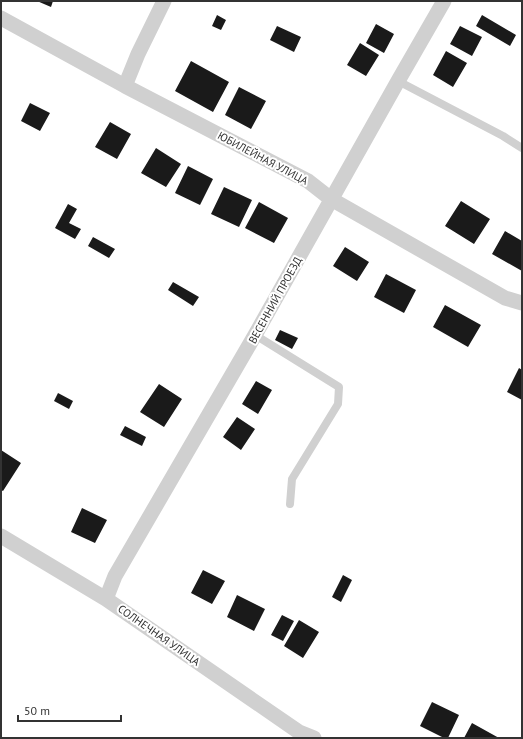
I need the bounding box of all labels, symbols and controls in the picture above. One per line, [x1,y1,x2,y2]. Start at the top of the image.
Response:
street label: ЮБИЛЕЙНАЯ УЛИЦА [215,128,311,188]
street label: ВЕСЕННИЙ ПРОЕЗД [245,254,305,346]
street label: СОЛНЕЧНАЯ УЛИЦА [115,601,203,669]
scale bar [18,697,121,723]
text: 50 m [24,703,50,718]

